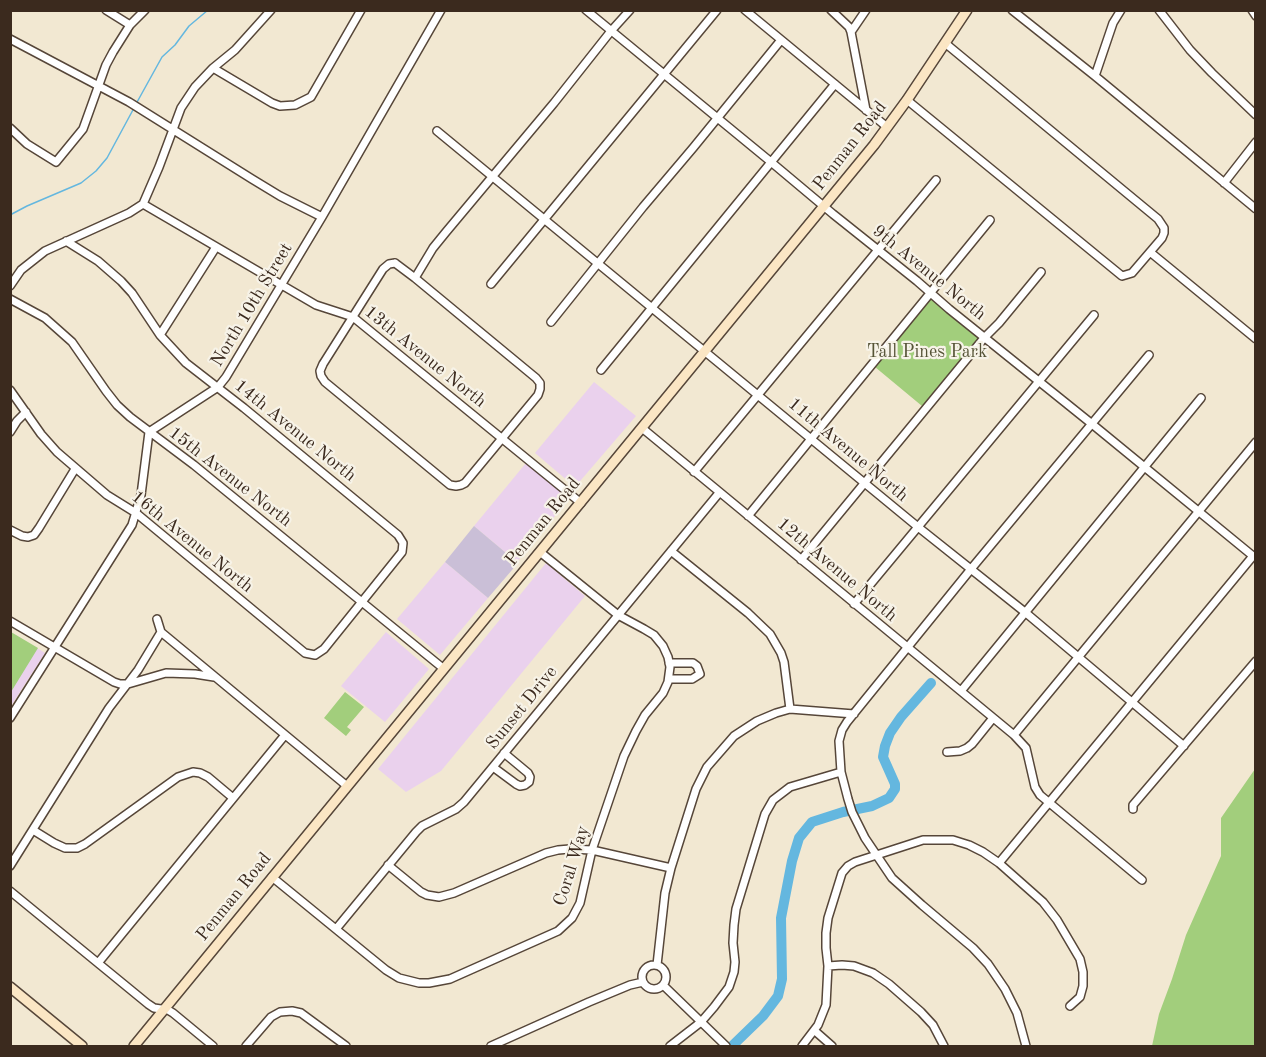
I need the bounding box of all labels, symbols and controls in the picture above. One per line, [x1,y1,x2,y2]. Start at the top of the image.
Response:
street label: Penman Road [808,97,892,195]
street label: 9th Avenue North [868,221,990,325]
street label: North 10th Street [206,239,298,371]
street label: 13th Avenue North [360,301,490,413]
park label: Tall Pines Park [867,341,987,363]
street label: 14th Avenue North [230,375,360,487]
street label: 11th Avenue North [783,393,913,507]
street label: 15th Avenue North [164,422,296,532]
street label: Penman Road [501,473,585,571]
street label: 16th Avenue North [127,486,257,598]
street label: 12th Avenue North [772,513,902,627]
street label: Sunset Drive [482,662,562,754]
street label: Coral Way [550,823,594,909]
street label: Penman Road [192,848,276,946]

